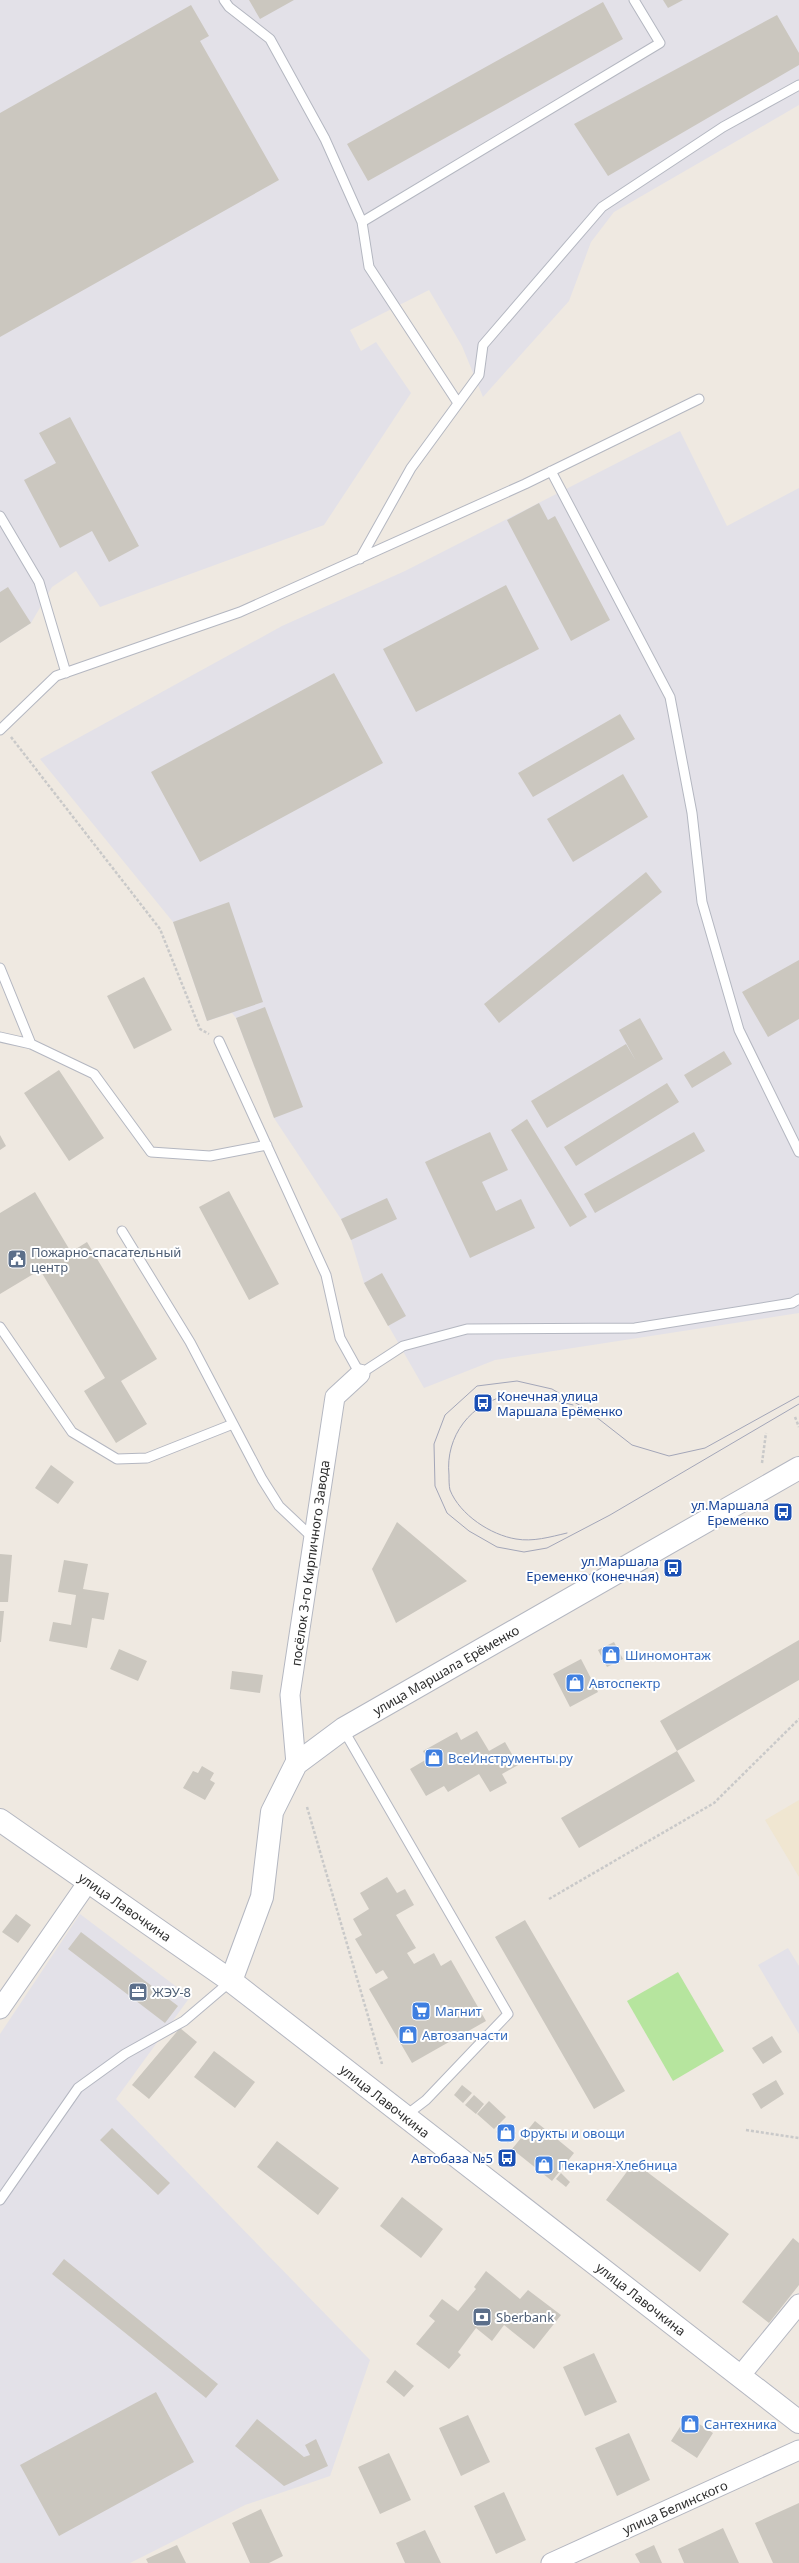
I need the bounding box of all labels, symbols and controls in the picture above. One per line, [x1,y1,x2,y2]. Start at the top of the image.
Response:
place label: Пожарно-спасательный центр [31,1243,181,1276]
public building icon: Пожарно-спасательный центр [6,1248,28,1270]
place label: Конечная улица Маршала Ерёменко [497,1387,623,1420]
bus stop icon: Конечная улица Маршала Ерёменко [472,1392,494,1414]
street label: посёлок 3-го Кирпичного Завода [287,1459,333,1667]
place label: ул.Маршала Еременко [691,1496,769,1529]
bus stop icon: ул.Маршала Еременко [772,1501,794,1523]
place label: ул.Маршала Еременко (конечная) [526,1552,659,1585]
bus stop icon: ул.Маршала Еременко (конечная) [662,1557,684,1579]
street label: улица Маршала Ерёменко [370,1621,523,1719]
shop icon: Шиномонтаж [600,1644,622,1666]
place label: Шиномонтаж [625,1646,711,1664]
shop icon: Автоспектр [564,1672,586,1694]
place label: Автоспектр [589,1674,661,1692]
shop icon: ВсеИнструменты.ру [423,1747,445,1769]
place label: ВсеИнструменты.ру [448,1749,573,1767]
street label: улица Лавочкина [75,1868,175,1946]
office icon: ЖЭУ-8 [127,1981,149,2003]
place label: ЖЭУ-8 [152,1983,191,2001]
supermarket icon: Магнит [410,2000,432,2022]
place label: Магнит [435,2002,482,2020]
shop icon: Автозапчасти [397,2024,419,2046]
place label: Автозапчасти [422,2026,508,2044]
street label: улица Лавочкина [336,2060,434,2142]
shop icon: Фрукты и овощи [495,2122,517,2144]
place label: Фрукты и овощи [520,2124,625,2142]
bus stop icon: Автобаза №5 [496,2147,518,2169]
place label: Автобаза №5 [411,2149,493,2167]
shop icon: Пекарня-Хлебница [533,2154,555,2176]
place label: Пекарня-Хлебница [558,2156,677,2174]
street label: улица Лавочкина [592,2258,690,2340]
bank icon: Sberbank [471,2306,493,2328]
place label: Sberbank [496,2308,554,2326]
shop icon: Сантехника [679,2413,701,2435]
place label: Сантехника [704,2415,777,2433]
street label: улица Белинского [620,2476,731,2538]

